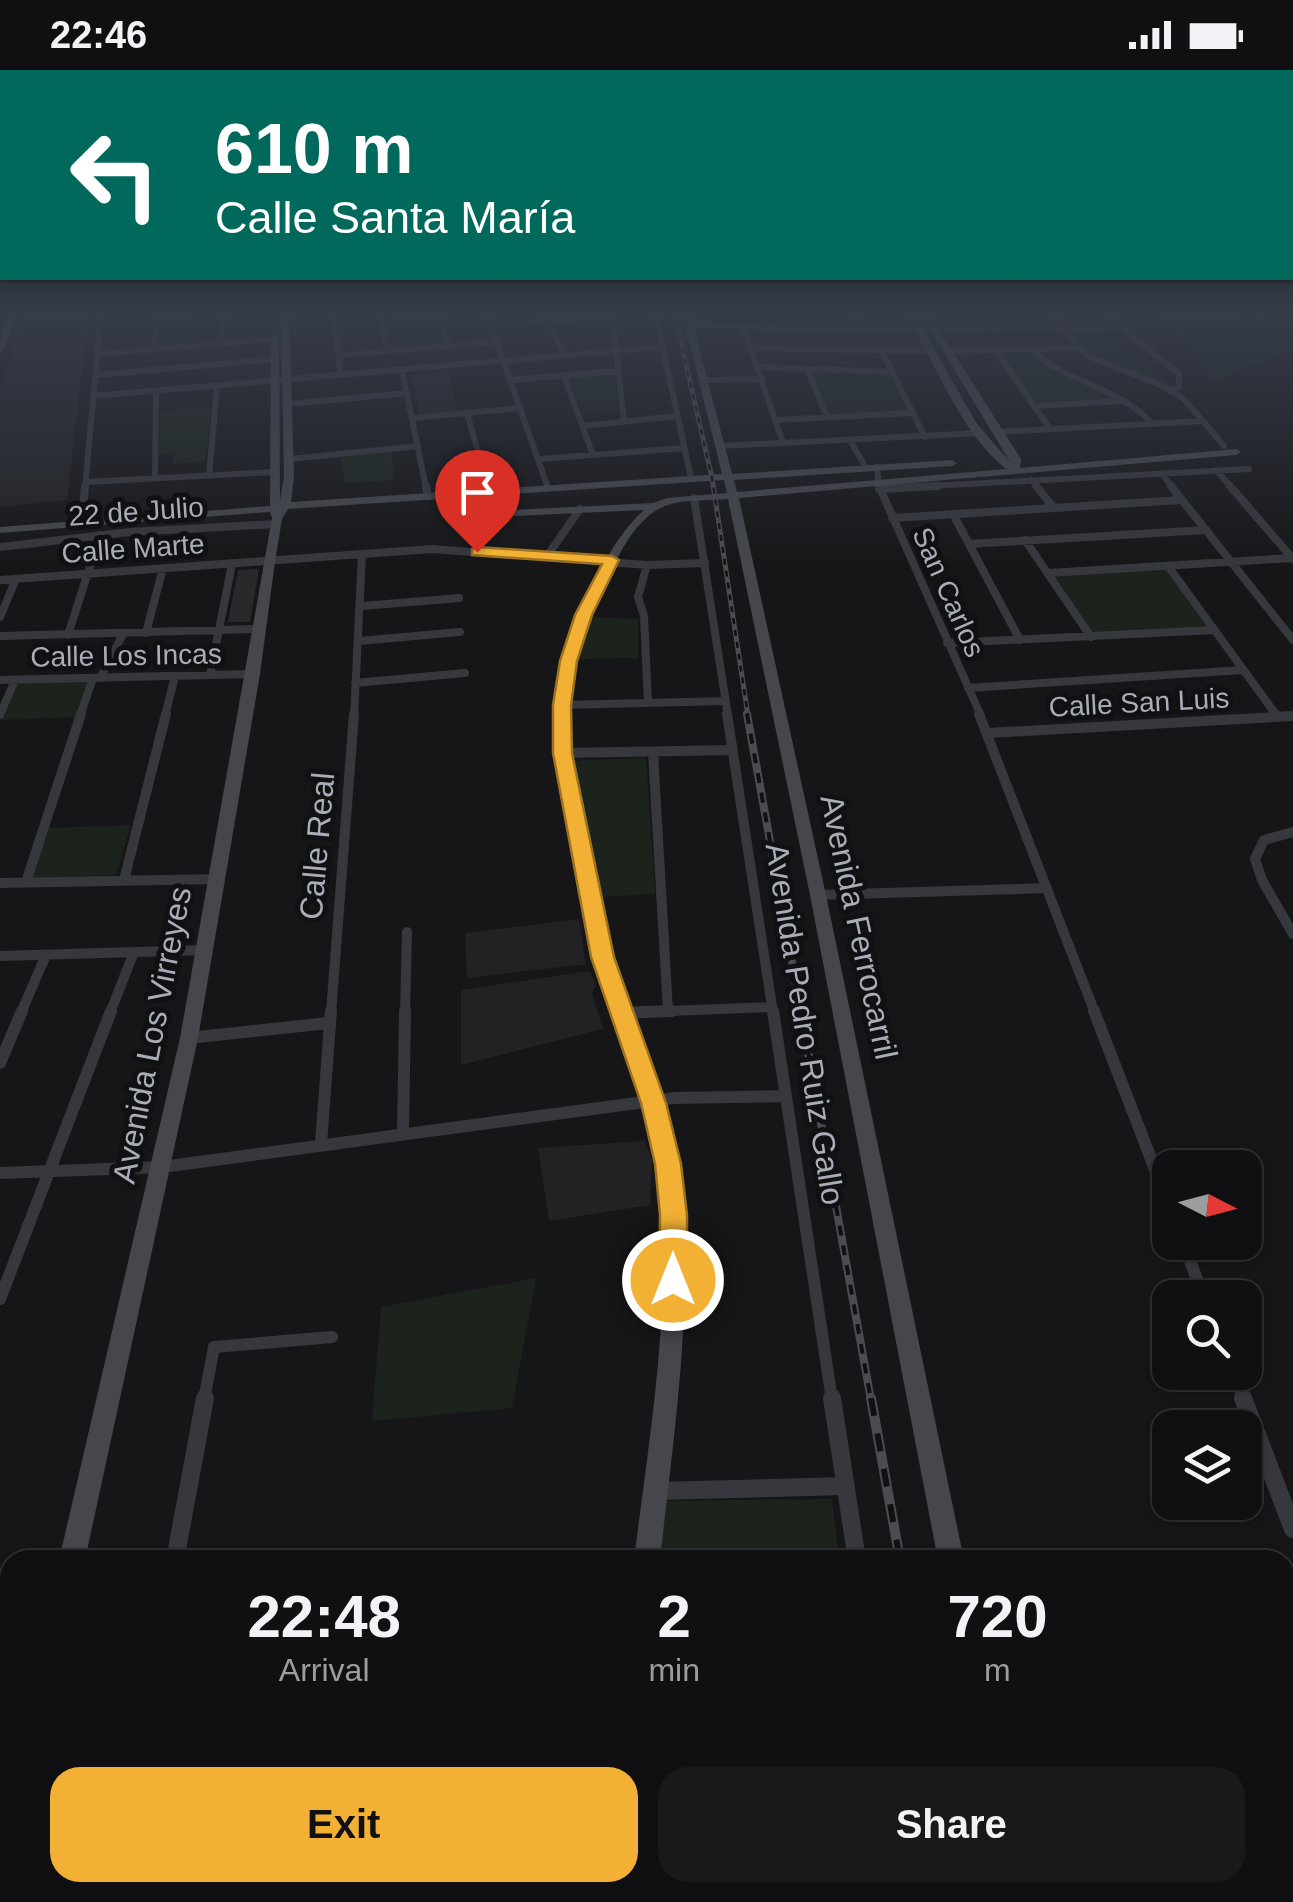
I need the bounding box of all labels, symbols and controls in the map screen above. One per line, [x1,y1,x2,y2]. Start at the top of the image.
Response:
text: 22:46 [50,14,147,56]
icon: left [50,110,180,240]
text: 610 m [215,110,413,188]
text: Calle Santa María [215,192,575,243]
pin [435,450,520,553]
icon: arrive [450,465,505,520]
street label: 22 de Julio [67,491,205,532]
street label: San Carlos [906,523,991,662]
street label: Calle Marte [61,528,206,569]
street label: Calle Los Incas [30,638,222,673]
street label: Calle San Luis [1048,682,1230,723]
street label: Calle Real [293,771,341,921]
street label: Avenida Ferrocarril [813,791,905,1063]
street label: Avenida Pedro Ruiz Gallo [759,841,851,1207]
street label: Avenida Los Virreyes [106,884,198,1186]
north arrow [1152,1150,1262,1260]
map controls [1152,1150,1262,1520]
position arrow [621,1228,725,1332]
button: search [1152,1280,1262,1390]
button: layers [1152,1410,1262,1520]
text: 22:48 [247,1583,401,1650]
text: 2 [657,1583,691,1650]
text: 720 [947,1583,1048,1650]
text: Arrival [279,1652,370,1688]
text: min [648,1652,700,1688]
text: m [984,1652,1011,1688]
button: Exit [50,1767,638,1882]
button: Share [658,1767,1245,1882]

